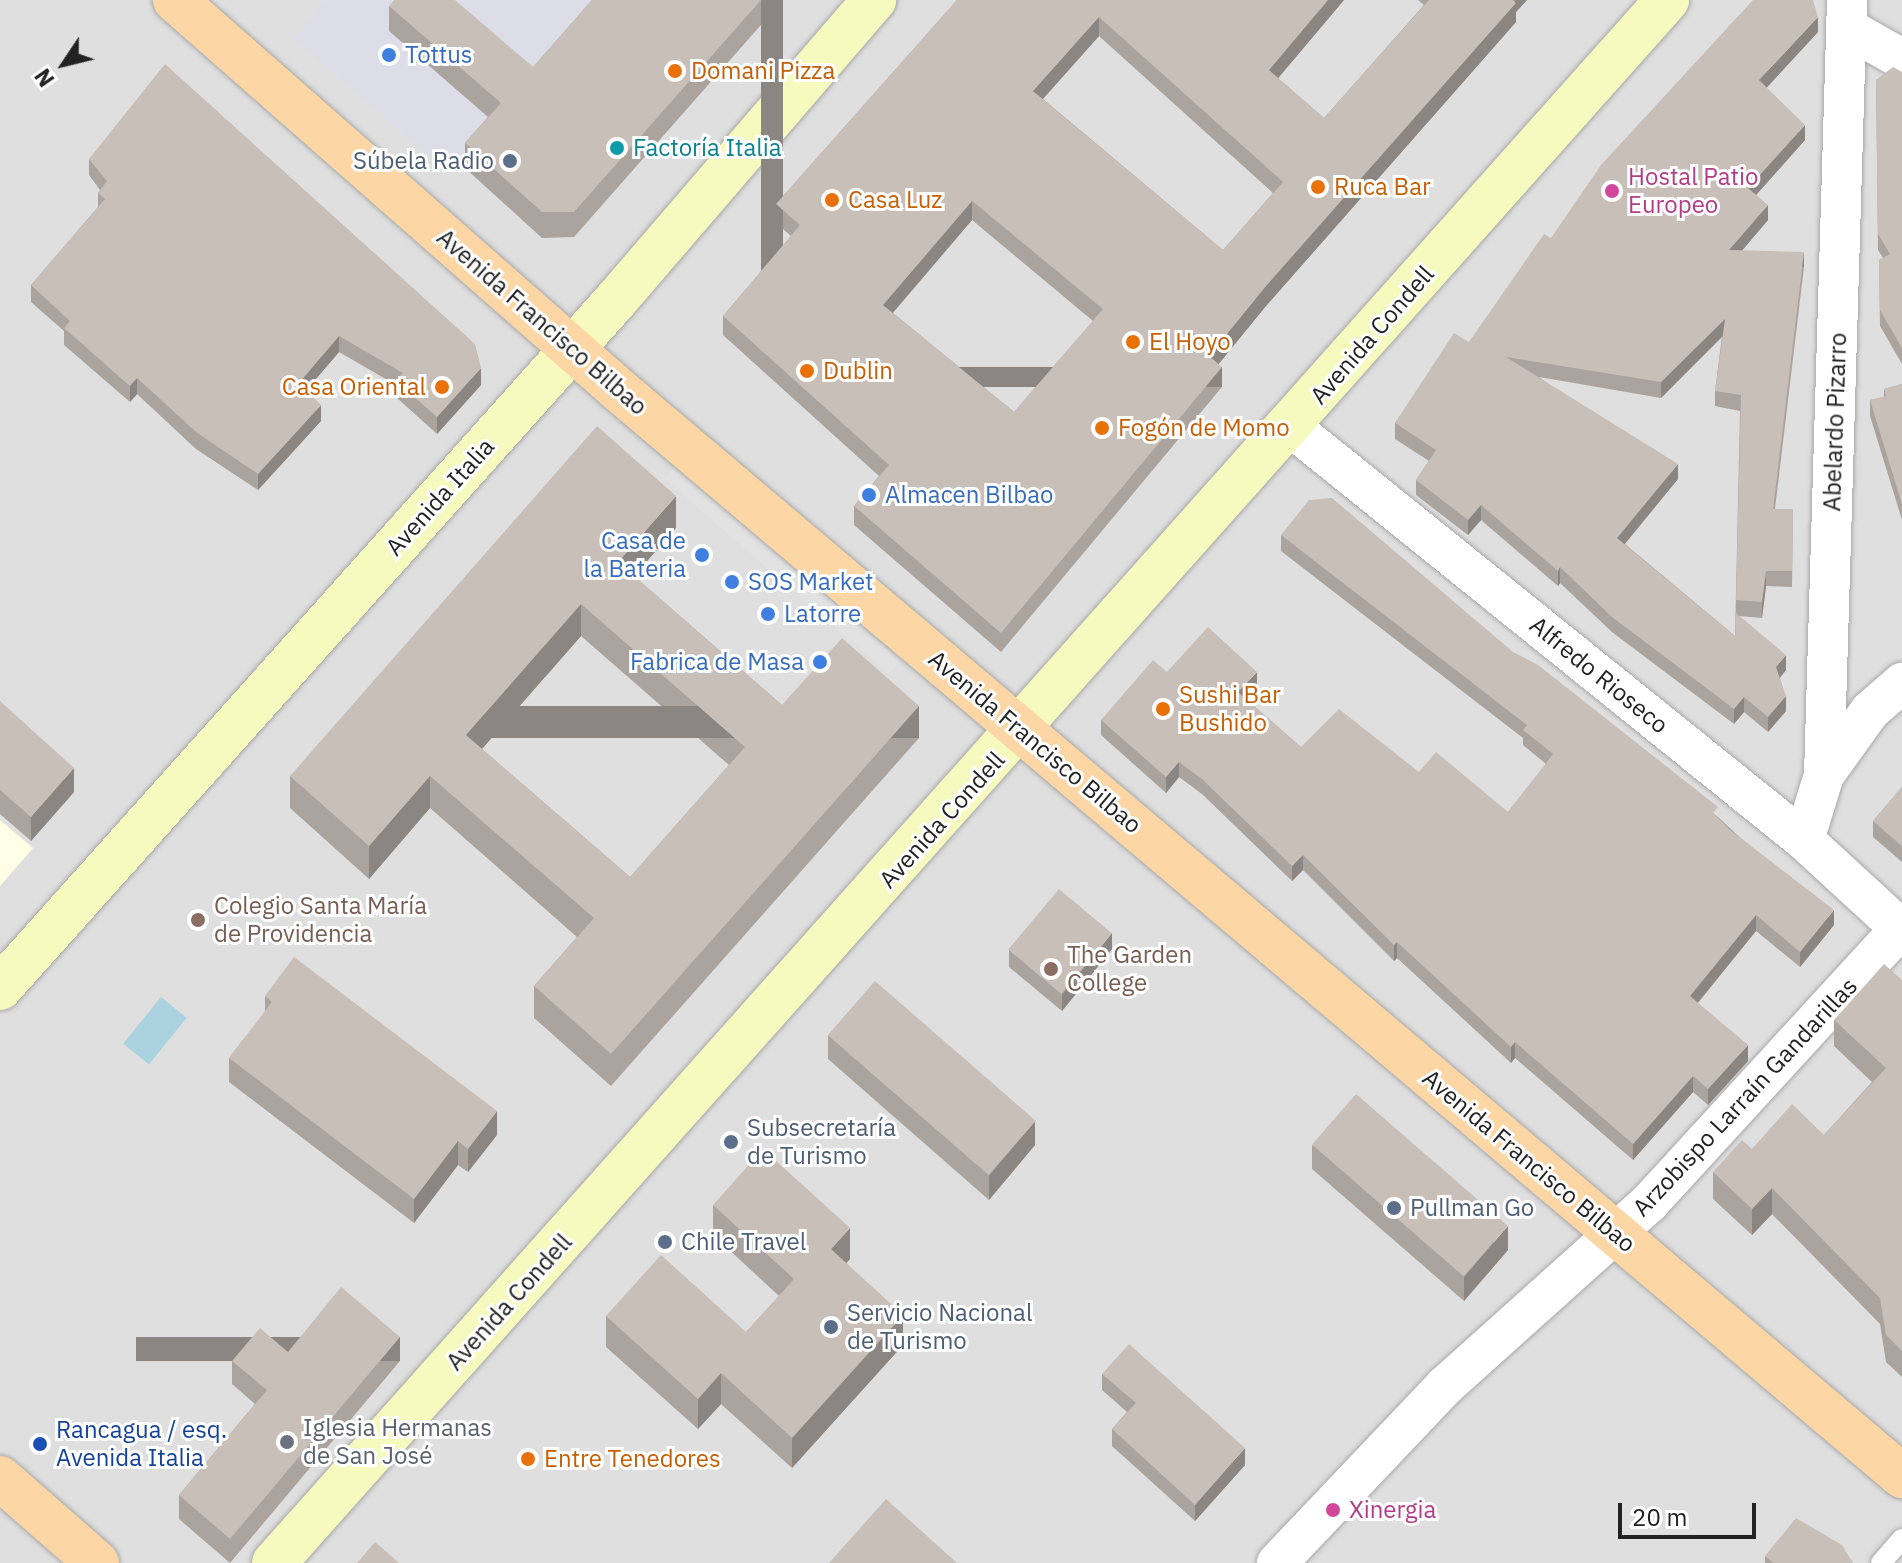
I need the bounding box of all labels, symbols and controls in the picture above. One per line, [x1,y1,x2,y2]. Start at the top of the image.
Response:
north arrow [24,24,104,104]
place label: Tottus [405,41,473,69]
marker: Tottus [380,46,398,64]
place label: Domani Pizza [691,57,835,85]
marker: Domani Pizza [666,62,684,80]
text: N [27,63,60,93]
place label: Factoría Italia [633,134,782,162]
marker: Factoría Italia [608,139,626,157]
place label: Súbela Radio [353,147,494,175]
marker: Súbela Radio [501,152,519,170]
place label: Hostal Patio Europeo [1628,163,1758,219]
place label: Ruca Bar [1334,173,1431,201]
marker: Ruca Bar [1309,178,1327,196]
marker: Hostal Patio Europeo [1603,182,1621,200]
place label: Casa Luz [848,186,942,214]
marker: Casa Luz [823,191,841,209]
street label: Avenida Francisco Bilbao [431,223,653,421]
street label: Avenida Condell [1304,260,1440,410]
place label: El Hoyo [1149,328,1231,356]
street label: Abelardo Pizarro [1817,332,1853,512]
marker: El Hoyo [1124,333,1142,351]
place label: Dublin [823,357,893,385]
marker: Dublin [798,362,816,380]
place label: Casa Oriental [282,373,426,401]
marker: Casa Oriental [433,378,451,396]
place label: Fogón de Momo [1118,414,1290,442]
marker: Fogón de Momo [1093,419,1111,437]
street label: Avenida Italia [380,432,500,562]
place label: Almacen Bilbao [885,481,1053,509]
marker: Almacen Bilbao [860,486,878,504]
place label: Casa de la Bateria [583,527,686,583]
marker: Casa de la Bateria [693,546,711,564]
place label: SOS Market [748,568,873,596]
marker: SOS Market [723,573,741,591]
place label: Latorre [784,600,861,628]
marker: Latorre [759,605,777,623]
street label: Alfredo Rioseco [1524,610,1674,740]
street label: Avenida Francisco Bilbao [923,645,1147,839]
place label: Fabrica de Masa [630,648,804,676]
marker: Fabrica de Masa [811,653,829,671]
place label: Sushi Bar Bushido [1179,681,1281,737]
marker: Sushi Bar Bushido [1154,700,1172,718]
street label: Avenida Condell [873,746,1011,894]
place label: Colegio Santa María de Providencia [214,892,427,948]
marker: Colegio Santa María de Providencia [189,911,207,929]
place label: The Garden College [1067,941,1192,997]
marker: The Garden College [1042,960,1060,978]
street label: Arzobispo Larraín Gandarillas [1627,972,1863,1222]
street label: Avenida Francisco Bilbao [1417,1064,1641,1258]
place label: Subsecretaría de Turismo [747,1114,896,1170]
marker: Subsecretaría de Turismo [722,1133,740,1151]
place label: Pullman Go [1410,1194,1534,1222]
marker: Pullman Go [1385,1199,1403,1217]
street label: Avenida Condell [440,1228,578,1376]
place label: Chile Travel [681,1228,806,1256]
marker: Chile Travel [656,1233,674,1251]
place label: Servicio Nacional de Turismo [847,1299,1032,1355]
marker: Servicio Nacional de Turismo [822,1318,840,1336]
place label: Iglesia Hermanas de San José [303,1414,492,1470]
place label: Rancagua / esq. Avenida Italia [56,1416,227,1472]
marker: Iglesia Hermanas de San José [278,1433,296,1451]
marker: Rancagua / esq. Avenida Italia [31,1435,49,1453]
place label: Entre Tenedores [544,1445,721,1473]
marker: Entre Tenedores [519,1450,537,1468]
scale bar [1622,1487,1760,1537]
place label: Xinergia [1349,1496,1436,1524]
marker: Xinergia [1324,1501,1342,1519]
text: 20 m [1632,1501,1687,1533]

